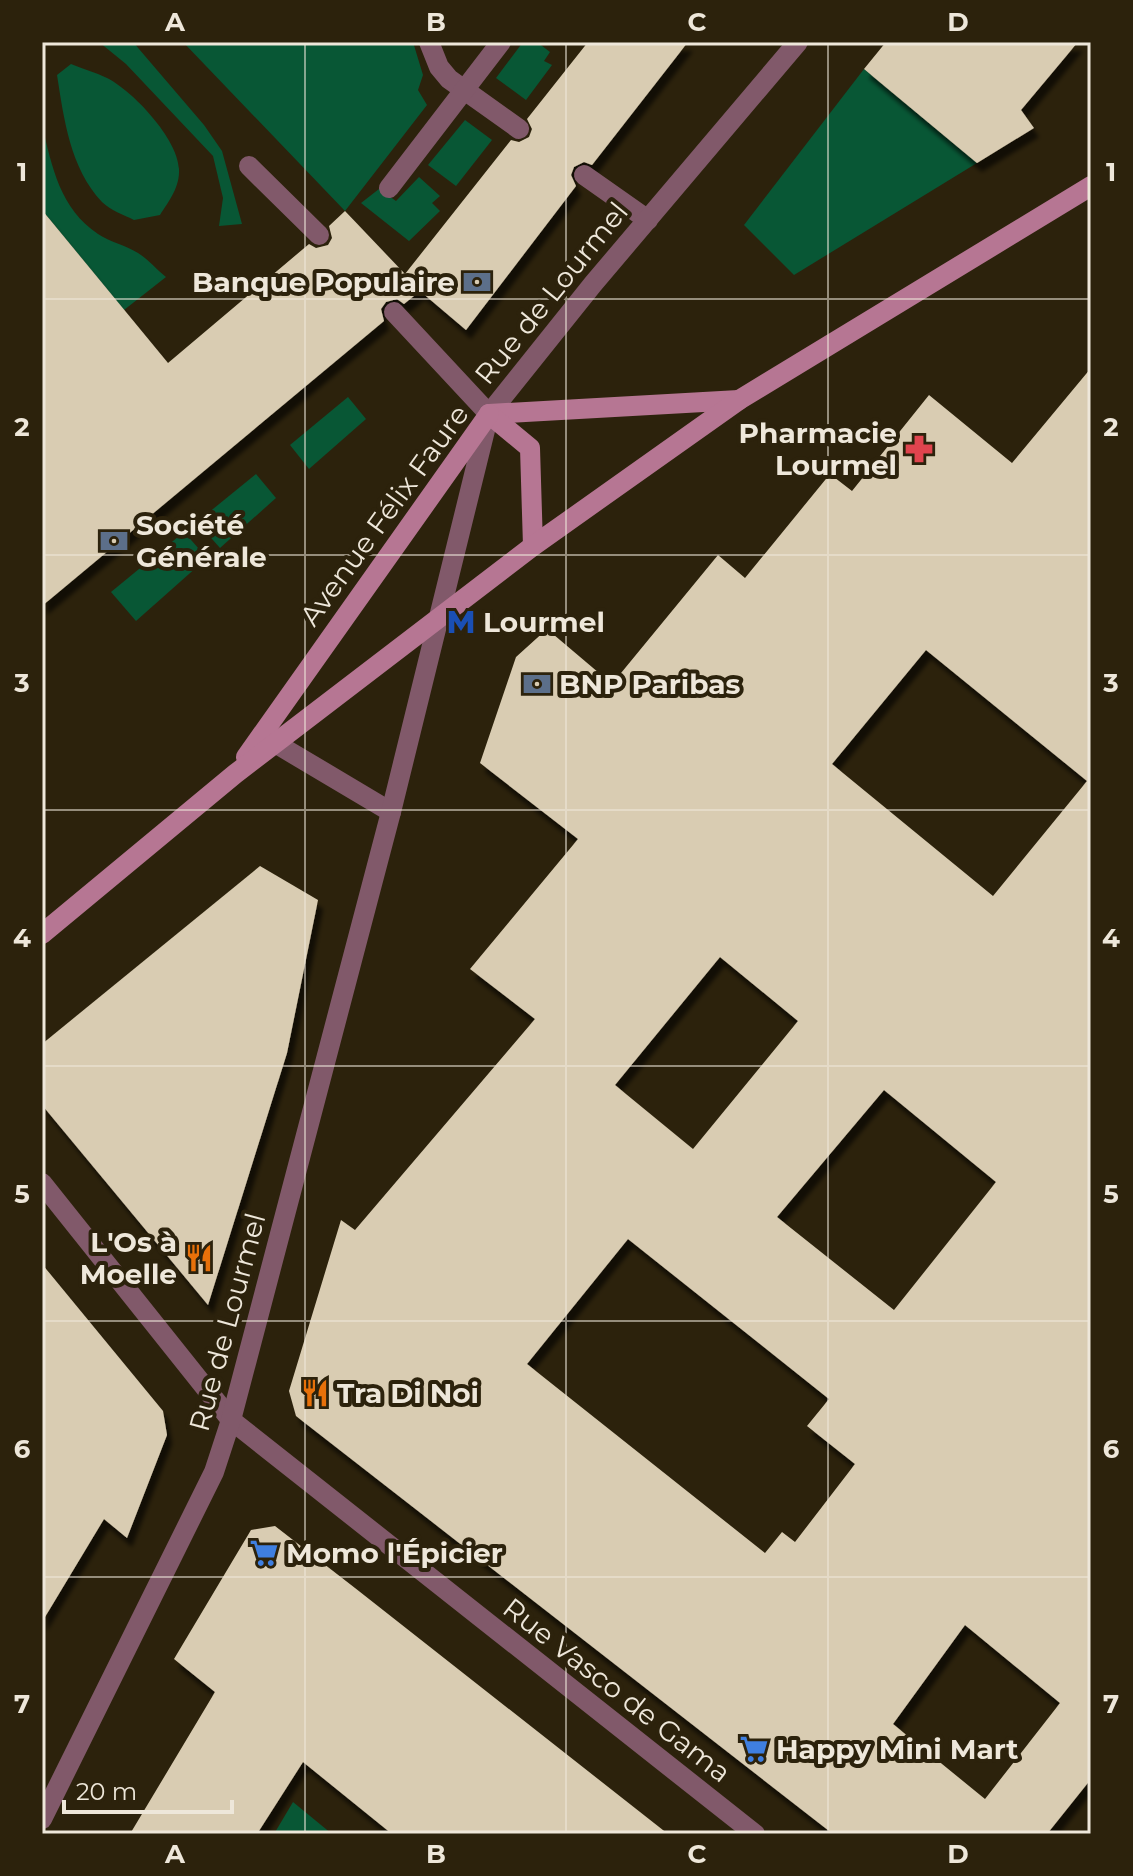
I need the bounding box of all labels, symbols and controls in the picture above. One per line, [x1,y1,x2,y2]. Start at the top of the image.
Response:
text: A [164,6,186,38]
text: B [426,6,446,38]
text: C [688,6,707,38]
text: D [947,6,969,38]
text: 1 [17,156,27,188]
text: 1 [1106,156,1116,188]
street label: Rue de Lourmel [467,195,635,391]
place label: Banque Populaire [192,265,455,299]
bank icon: Banque Populaire [462,267,492,297]
street label: Avenue Félix Faure [292,398,476,632]
text: 2 [14,411,30,443]
text: 2 [1103,411,1119,443]
place label: Pharmacie Lourmel [739,416,897,482]
pharmacy icon: Pharmacie Lourmel [904,434,934,464]
place label: Société Générale [136,508,267,574]
bank icon: Société Générale [99,526,129,556]
place label: Lourmel [483,605,605,639]
metro station icon: Lourmel [446,607,476,637]
text: 3 [13,667,30,699]
place label: BNP Paribas [559,667,741,701]
text: 3 [1102,667,1119,699]
bank icon: BNP Paribas [522,669,552,699]
text: 4 [13,922,31,954]
text: 4 [1102,922,1120,954]
text: 5 [14,1178,30,1210]
text: 5 [1103,1178,1119,1210]
street label: Rue de Lourmel [182,1209,272,1435]
place label: L'Os à Moelle [80,1225,177,1291]
restaurant icon: L'Os à Moelle [184,1243,214,1273]
place label: Tra Di Noi [337,1376,479,1410]
restaurant icon: Tra Di Noi [300,1378,330,1408]
text: 6 [14,1433,31,1465]
text: 6 [1103,1433,1120,1465]
place label: Momo l'Épicier [286,1536,503,1570]
supermarket icon: Momo l'Épicier [249,1538,279,1568]
street label: Rue Vasco de Gama [496,1591,738,1789]
text: 7 [14,1688,30,1720]
text: 7 [1103,1688,1119,1720]
place label: Happy Mini Mart [776,1732,1018,1766]
supermarket icon: Happy Mini Mart [739,1734,769,1764]
scale bar [64,1764,232,1814]
text: 20 m [76,1777,137,1806]
text: A [164,1838,186,1870]
text: B [426,1838,446,1870]
text: C [688,1838,707,1870]
text: D [947,1838,969,1870]

